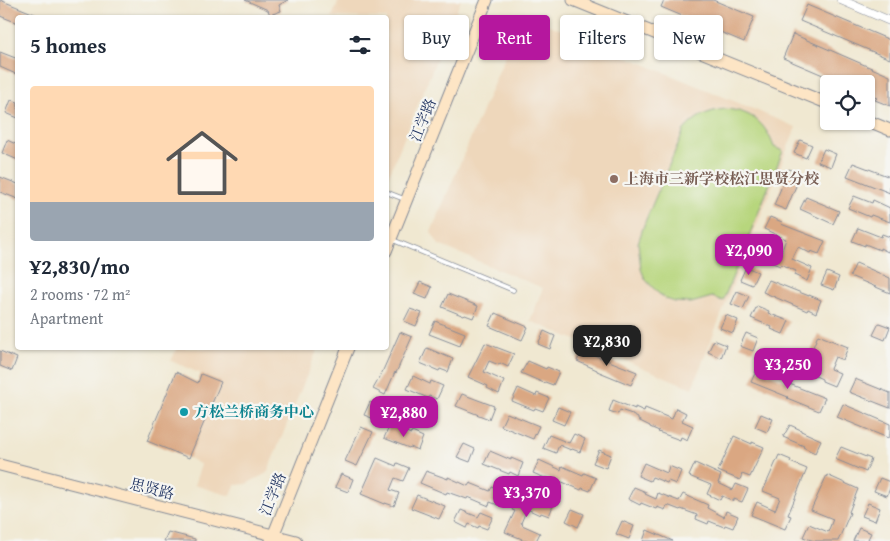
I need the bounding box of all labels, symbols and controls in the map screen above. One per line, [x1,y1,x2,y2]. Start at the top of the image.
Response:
chip: Buy [404,15,469,60]
chip: Rent [479,15,550,60]
chip: Filters [560,15,644,60]
chip: New [654,15,723,60]
text: 5 homes [30,30,106,61]
icon: filters [346,31,374,59]
map controls [820,75,875,130]
button: locate [820,75,875,130]
street label: 江学路 [404,95,441,145]
icon: home [157,118,247,208]
place label: 上海市三新学校松江思贤分校 [624,168,820,189]
marker: 上海市三新学校松江思贤分校 [608,173,620,185]
pin: ¥2,090 [708,234,790,276]
text: ¥2,090 [726,238,772,262]
text: ¥2,830/mo [30,251,130,282]
text: 2 rooms · 72 m² [30,282,130,306]
text: Apartment [30,306,103,330]
pin: ¥2,830 [566,324,648,367]
text: ¥2,830 [584,329,630,353]
pin: ¥3,250 [747,348,829,390]
text: ¥3,250 [765,352,811,376]
pin: ¥2,880 [363,396,445,438]
text: ¥2,880 [381,400,427,424]
place label: 方松兰桥商务中心 [194,401,314,422]
marker: 方松兰桥商务中心 [178,406,190,418]
street label: 江学路 [254,469,291,519]
street label: 思贤路 [128,473,177,504]
pin: ¥3,370 [486,476,568,518]
text: ¥3,370 [504,480,550,504]

